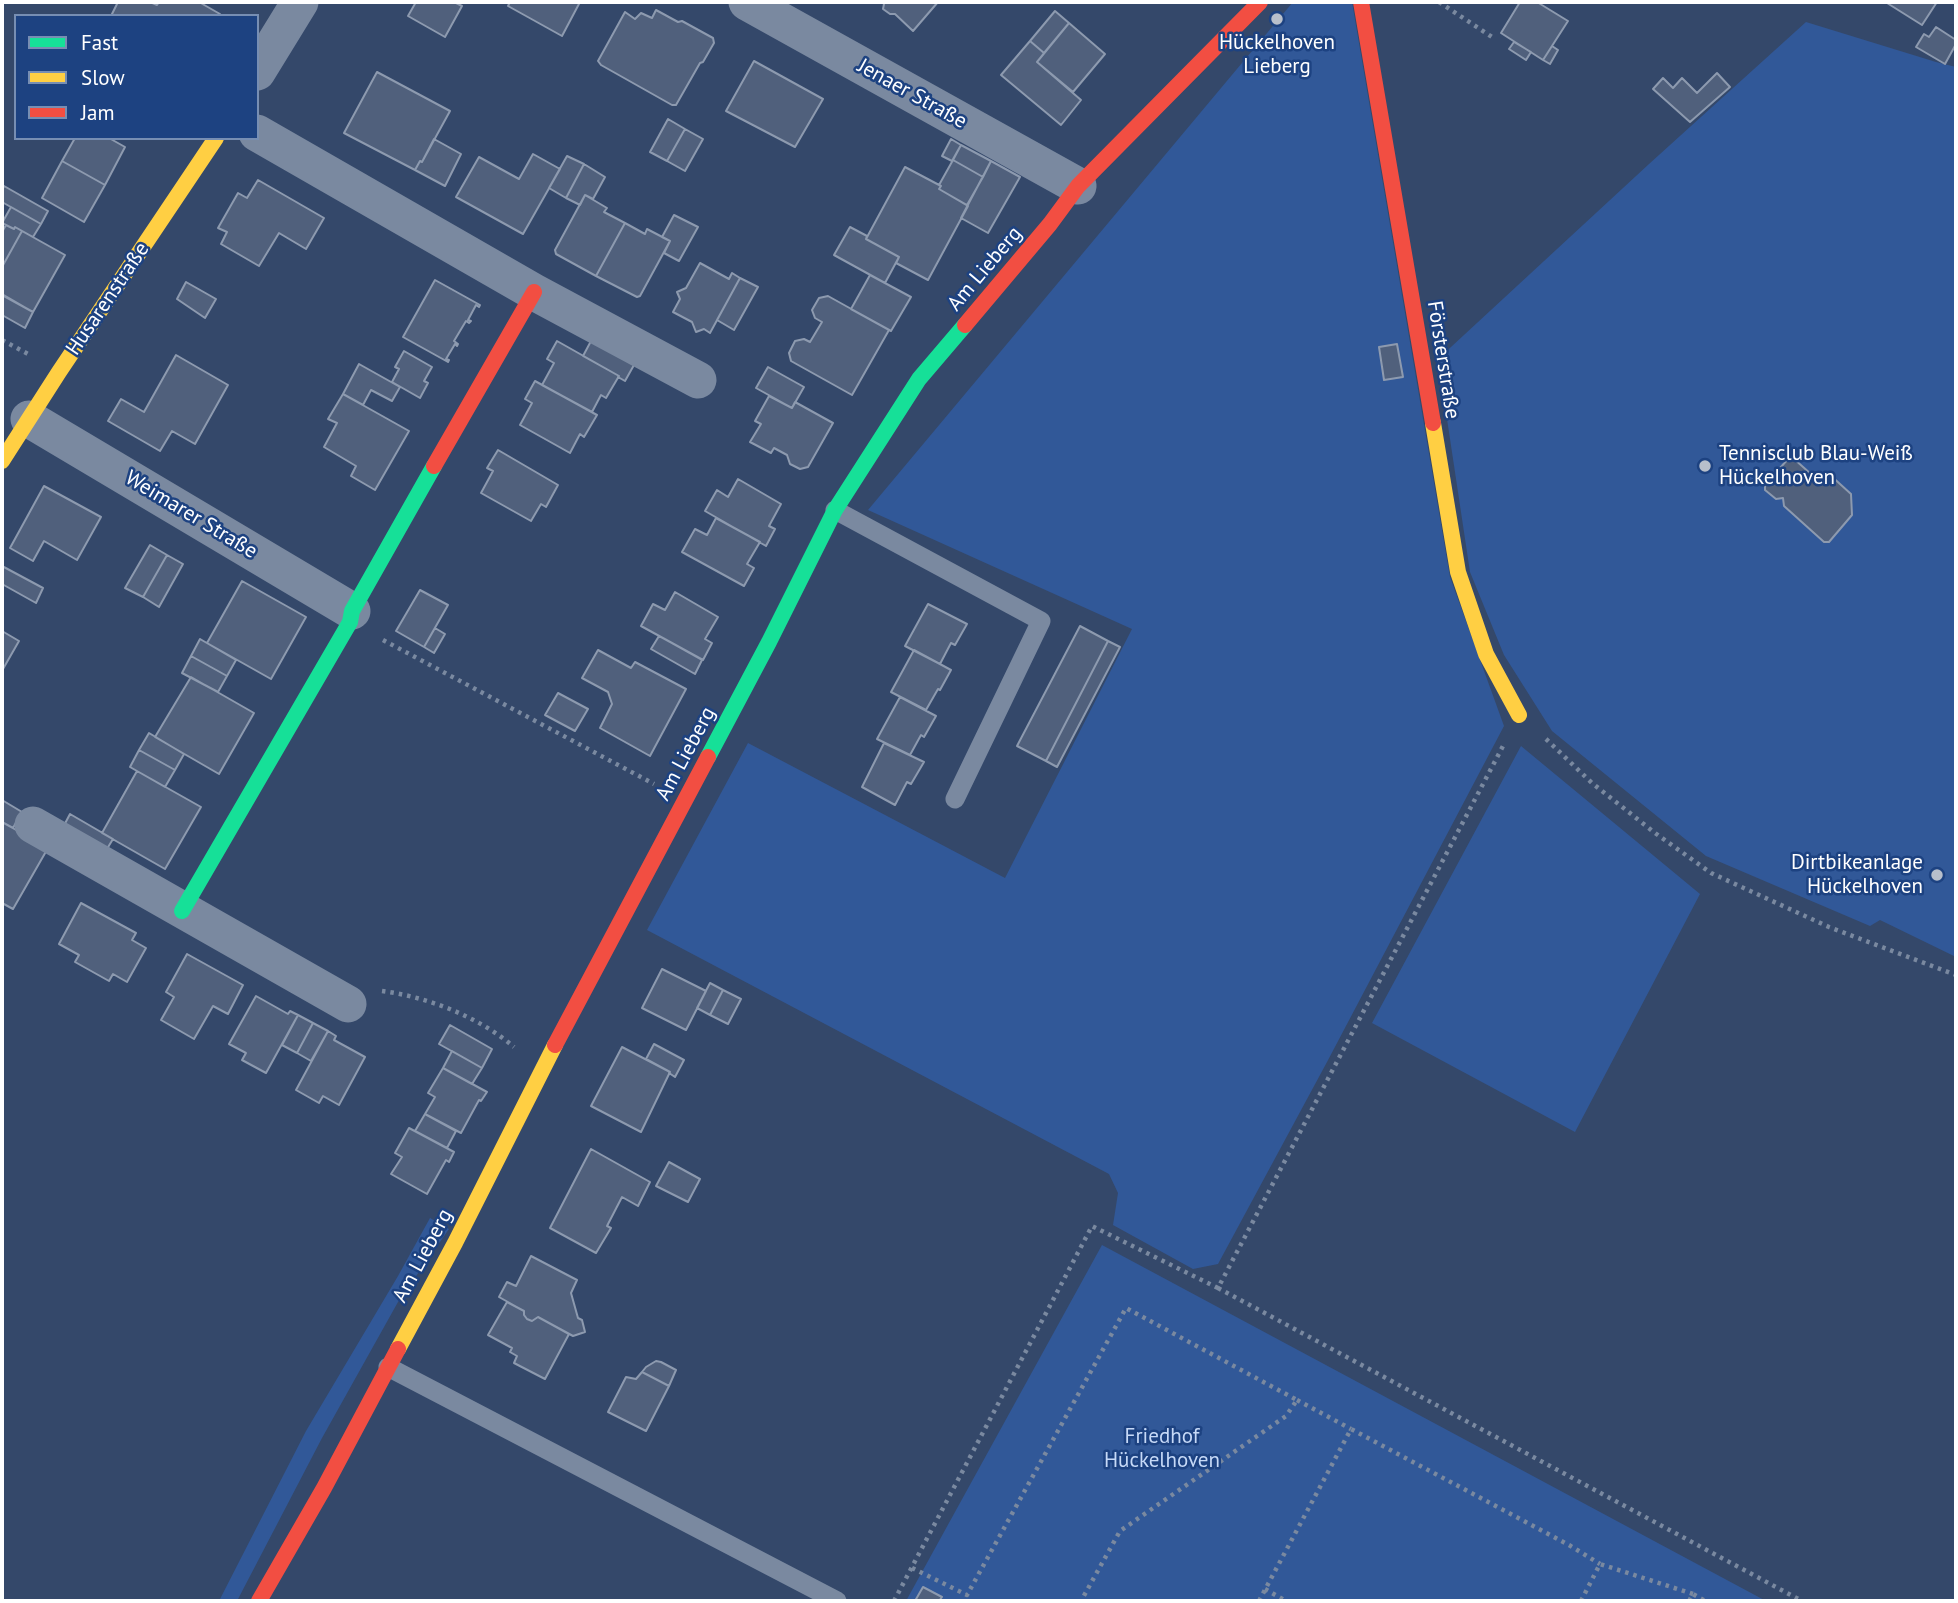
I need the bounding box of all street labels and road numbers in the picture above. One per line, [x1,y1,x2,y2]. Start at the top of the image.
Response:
street label: Jenaer Straße [853,54,971,134]
street label: Am Lieberg [942,222,1028,316]
street label: Husarenstraße [61,238,155,360]
street label: Försterstraße [1421,299,1465,421]
street label: Weimarer Straße [120,466,262,564]
street label: Am Lieberg [651,703,721,805]
street label: Am Lieberg [388,1205,458,1307]

